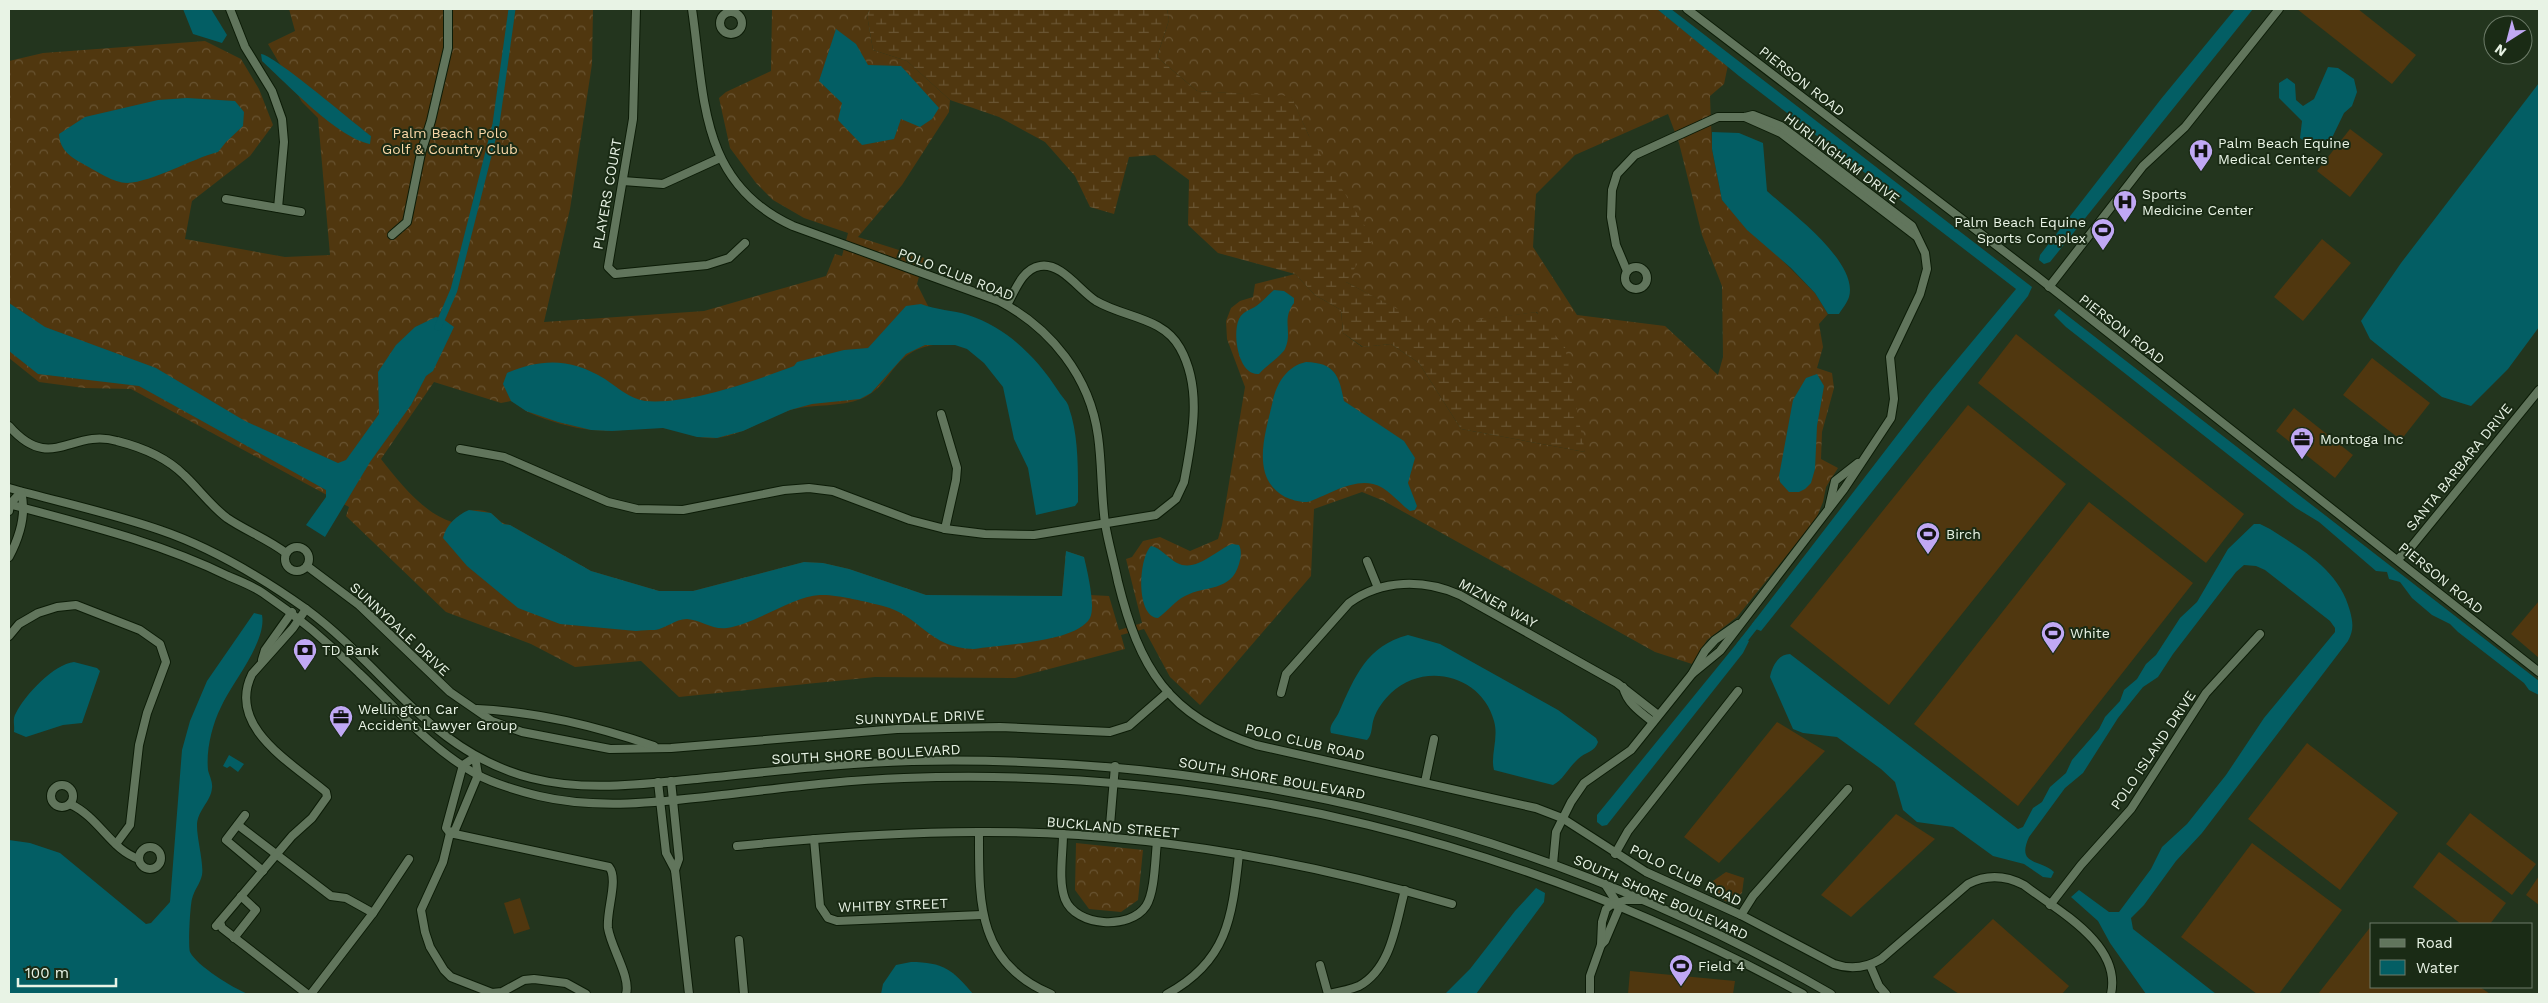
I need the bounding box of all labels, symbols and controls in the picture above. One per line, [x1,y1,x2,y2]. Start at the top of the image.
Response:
north arrow [2483,15,2533,65]
text: N [2491,41,2509,60]
street label: PIERSON ROAD [1756,43,1848,119]
street label: HURLINGHAM DRIVE [1781,109,1903,207]
park label: Palm Beach Polo Golf & Country Club [382,125,518,157]
place label: Palm Beach Equine Medical Centers [2218,135,2350,167]
street label: PLAYERS COURT [589,137,625,251]
hospital icon: Palm Beach Equine Medical Centers [2188,138,2214,172]
place label: Sports Medicine Center [2142,186,2254,218]
hospital icon: Sports Medicine Center [2112,189,2138,223]
place label: Palm Beach Equine Sports Complex [1954,214,2086,246]
sports icon: Palm Beach Equine Sports Complex [2090,217,2116,251]
street label: POLO CLUB ROAD [896,245,1016,303]
street label: PIERSON ROAD [2076,291,2168,367]
street label: SANTA BARBARA DRIVE [2403,400,2515,534]
office icon: Montoga Inc [2289,426,2315,460]
place label: Montoga Inc [2320,431,2404,447]
sports icon: Birch [1915,521,1941,555]
place label: Birch [1946,526,1981,542]
street label: PIERSON ROAD [2395,539,2487,617]
street label: MIZNER WAY [1456,575,1540,631]
street label: SUNNYDALE DRIVE [347,579,453,679]
sports icon: White [2040,620,2066,654]
place label: White [2070,625,2110,641]
bank icon: TD Bank [292,637,318,671]
place label: TD Bank [322,642,379,658]
street label: POLO ISLAND DRIVE [2107,688,2199,812]
place label: Wellington Car Accident Lawyer Group [358,701,517,733]
office icon: Wellington Car Accident Lawyer Group [328,704,354,738]
street label: SUNNYDALE DRIVE [855,707,985,727]
street label: POLO CLUB ROAD [1243,720,1367,764]
street label: SOUTH SHORE BOULEVARD [771,741,961,767]
street label: SOUTH SHORE BOULEVARD [1177,754,1367,802]
street label: BUCKLAND STREET [1046,813,1181,841]
street label: POLO CLUB ROAD [1627,841,1745,909]
street label: SOUTH SHORE BOULEVARD [1571,851,1751,943]
street label: WHITBY STREET [838,895,949,915]
legend [2370,923,2533,988]
text: Road [2416,934,2453,952]
sports icon: Field 4 [1668,953,1694,987]
scale bar [18,956,115,988]
place label: Field 4 [1698,958,1745,974]
text: Water [2416,959,2459,977]
text: 100 m [25,964,69,982]

